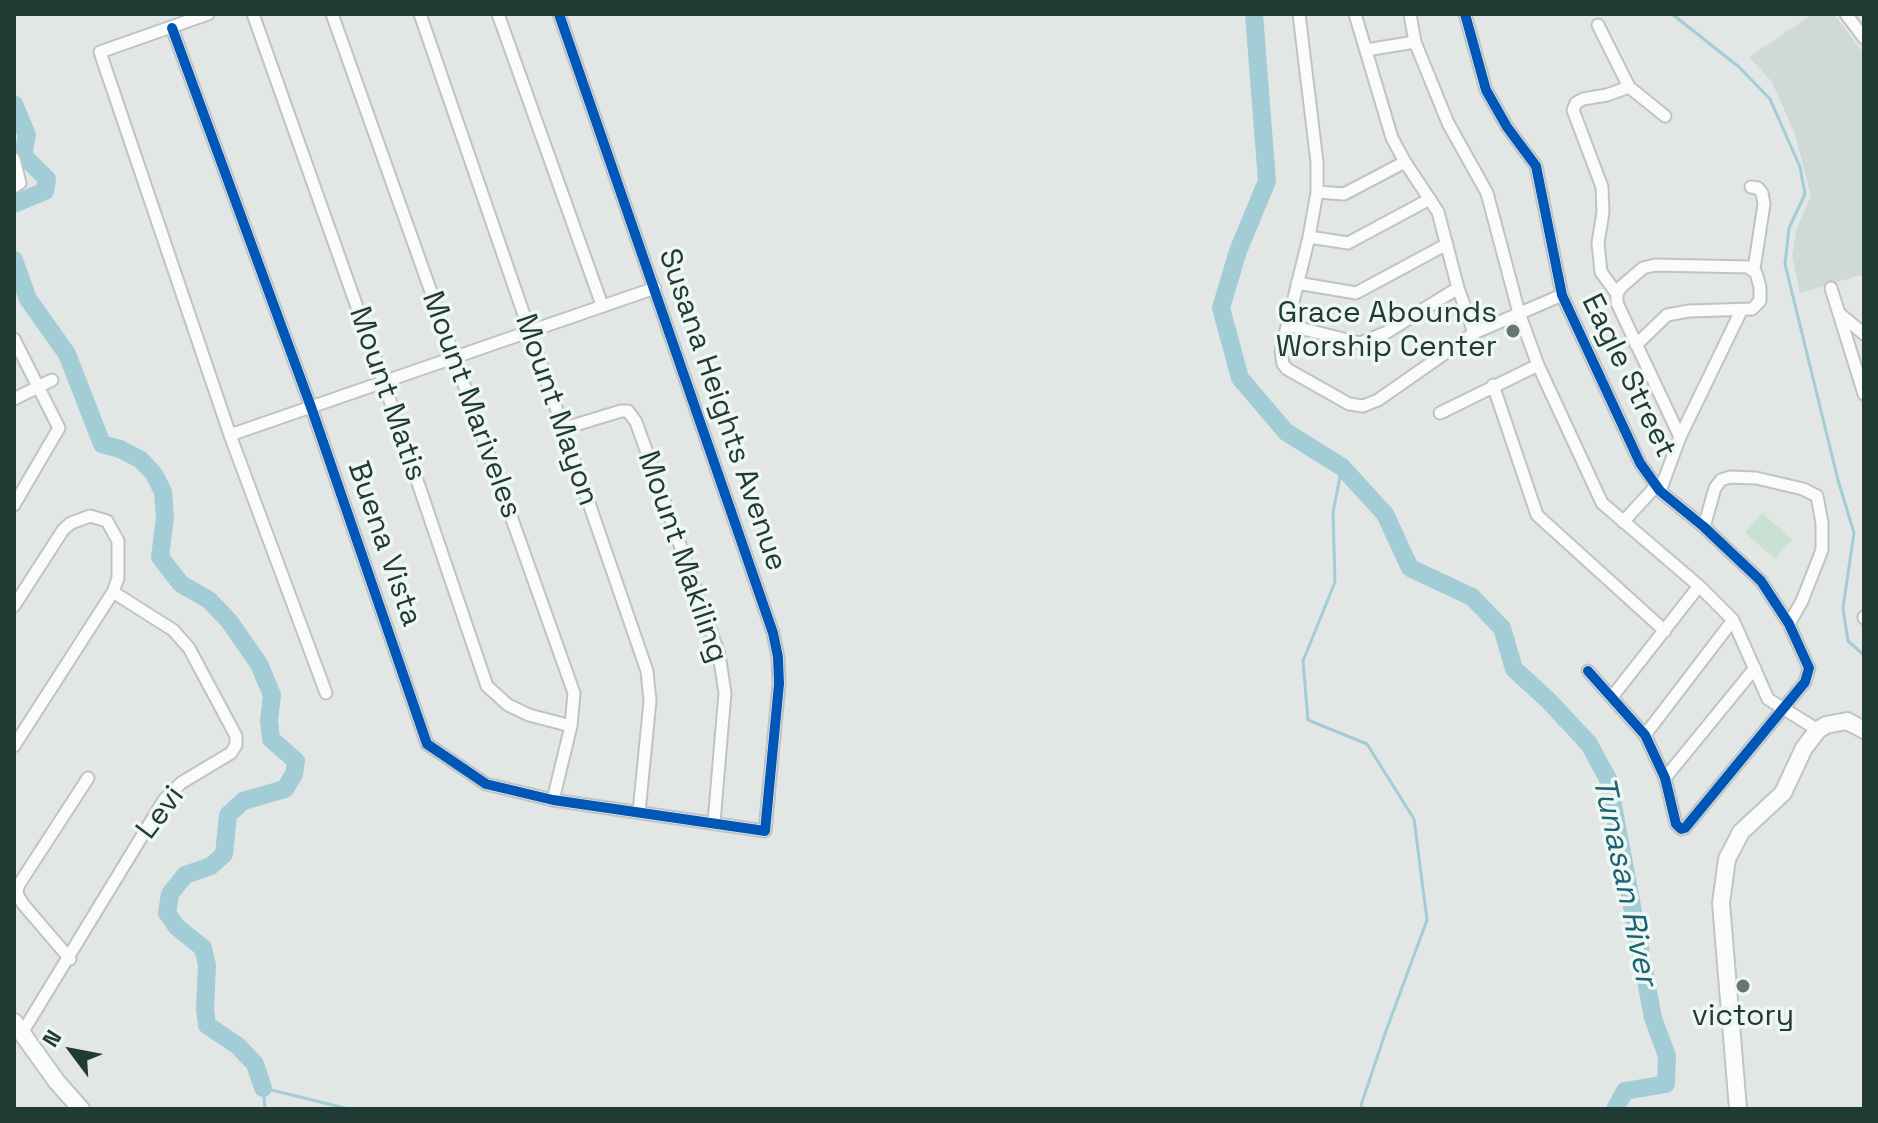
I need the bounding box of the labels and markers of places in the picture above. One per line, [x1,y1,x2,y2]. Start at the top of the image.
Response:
place label: Grace Abounds Worship Center [1276,296,1497,366]
marker: Grace Abounds Worship Center [1504,322,1522,340]
marker: victory [1734,977,1752,995]
place label: victory [1692,999,1794,1035]

